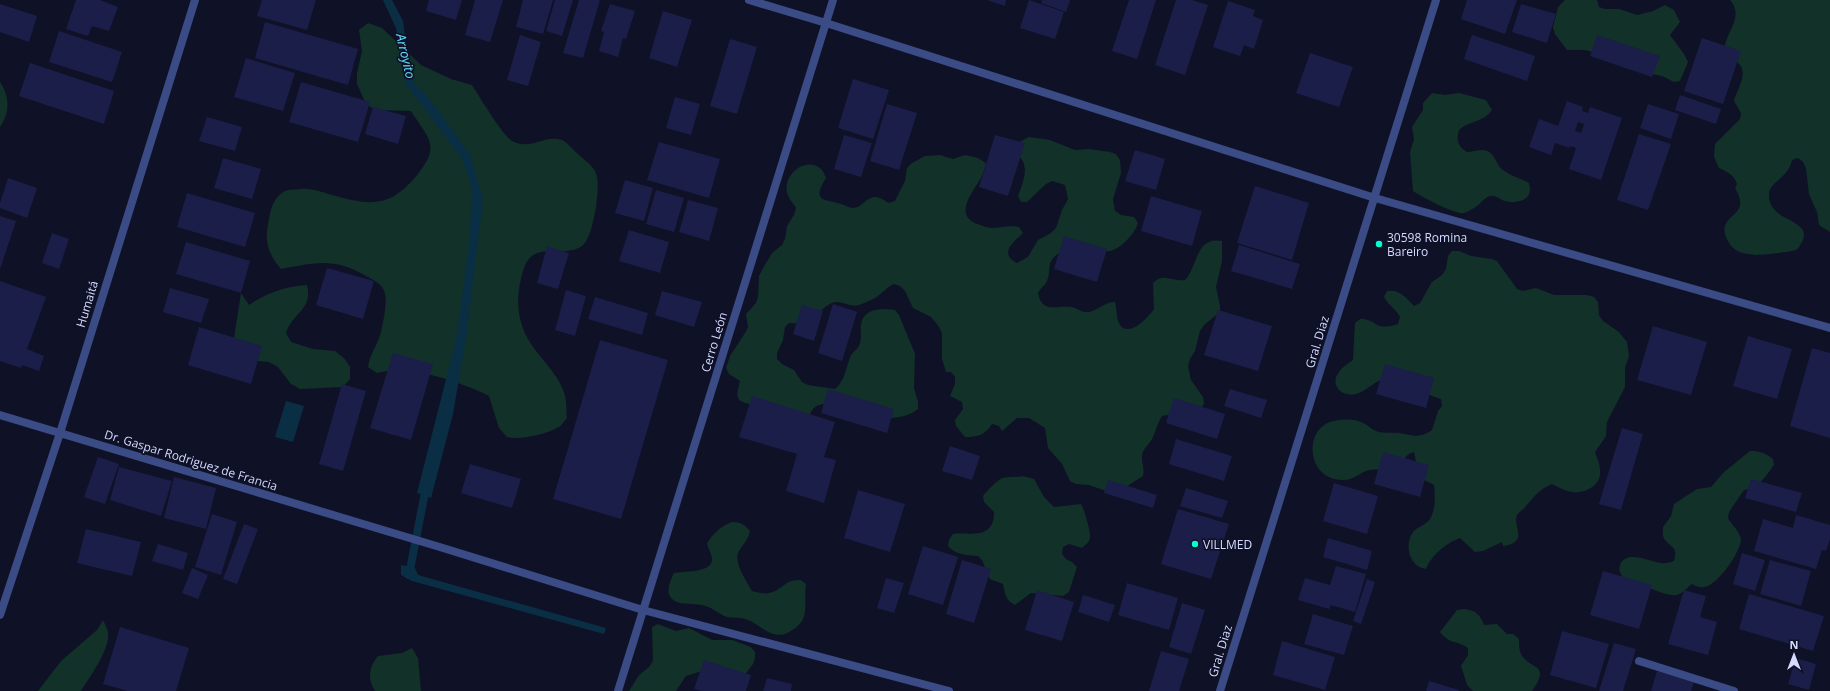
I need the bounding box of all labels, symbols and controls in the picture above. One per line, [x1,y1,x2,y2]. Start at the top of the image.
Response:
water label: Arroyito [392,31,420,80]
place label: 30598 Romina Bareiro [1387,229,1467,260]
marker: 30598 Romina Bareiro [1374,239,1384,249]
street label: Humaitá [72,279,102,329]
street label: Cerro León [697,310,731,374]
street label: Gral. Diaz [1301,314,1333,370]
street label: Dr. Gaspar Rodriguez de Francia [102,426,280,494]
place label: VILLMED [1203,536,1252,553]
marker: VILLMED [1190,539,1200,549]
street label: Gral. Diaz [1204,623,1236,679]
north arrow [1774,635,1814,675]
text: N [1790,637,1798,652]

